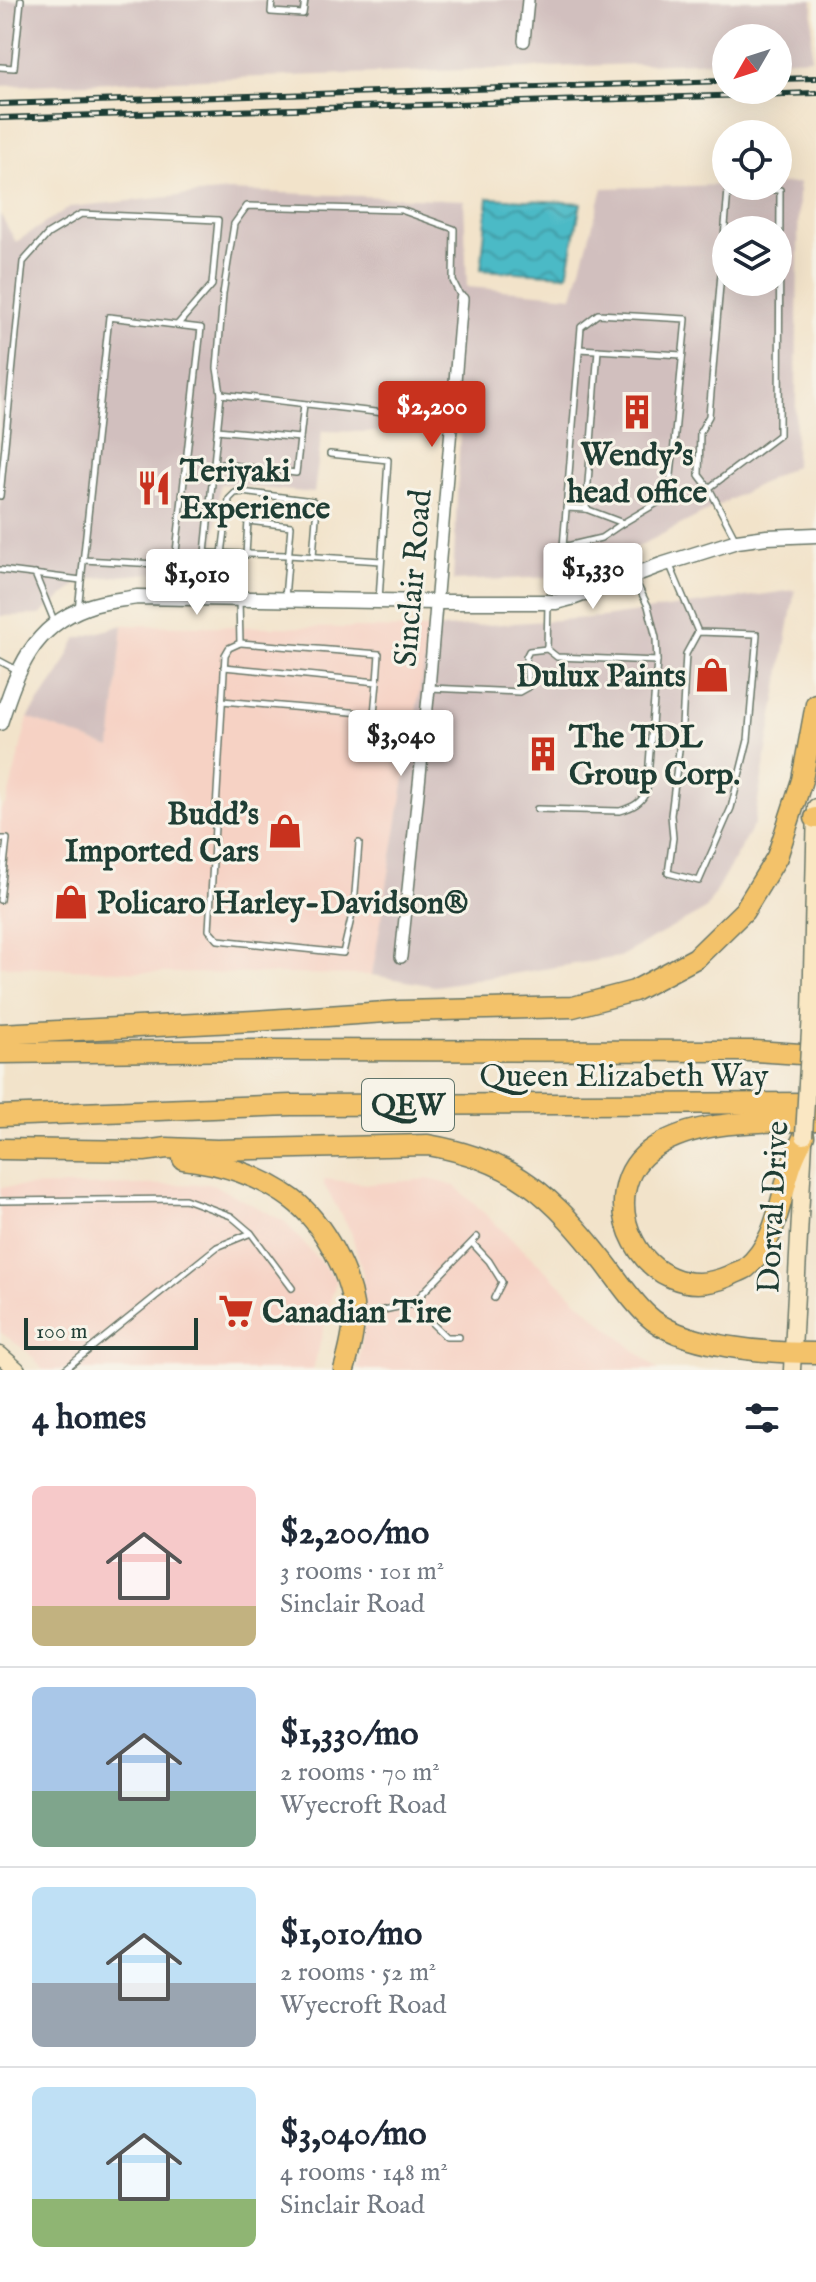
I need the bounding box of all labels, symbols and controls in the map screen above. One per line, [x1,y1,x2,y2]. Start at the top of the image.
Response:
north arrow [712,24,792,104]
map controls [712,24,792,296]
button: locate [712,120,792,200]
button: layers [712,216,792,296]
pin: $2,200 [367,381,497,449]
text: $2,200 [396,390,468,423]
building icon: Wendy's head office [618,393,656,431]
place label: Wendy's head office [566,436,707,514]
place label: Teriyaki Experience [179,452,330,530]
restaurant icon: Teriyaki Experience [135,469,173,507]
street label: Sinclair Road [386,487,443,669]
pin: $1,330 [528,543,658,611]
pin: $1,010 [132,549,262,617]
text: $1,330 [561,552,625,585]
text: $1,010 [164,558,230,591]
shop icon: Dulux Paints [693,656,731,694]
place label: Dulux Paints [516,657,686,698]
pin: $3,040 [336,710,466,778]
place label: The TDL Group Corp. [568,718,740,796]
text: $3,040 [366,719,436,752]
building icon: The TDL Group Corp. [524,735,562,773]
place label: Budd's Imported Cars [65,795,259,873]
shop icon: Budd's Imported Cars [266,812,304,850]
shop icon: Policaro Harley-Davidson® [52,883,90,921]
place label: Policaro Harley-Davidson® [97,884,468,925]
street label: Queen Elizabeth Way [480,1057,769,1098]
road number: QEW [362,1079,454,1131]
street label: Dorval Drive [750,1120,799,1294]
supermarket icon: Canadian Tire [217,1292,255,1330]
place label: Canadian Tire [262,1293,452,1334]
scale bar [24,1314,198,1350]
text: 100 m [36,1318,88,1346]
icon: filters [740,1396,784,1440]
text: 4 homes [32,1397,146,1440]
text: $2,200/mo [280,1512,429,1555]
icon: home [96,1518,192,1614]
text: 3 rooms · 101 m² [280,1555,444,1588]
text: Sinclair Road [280,1588,425,1621]
text: $1,330/mo [280,1713,419,1756]
icon: home [96,1719,192,1815]
text: 2 rooms · 70 m² [280,1756,440,1789]
text: Wyecroft Road [280,1789,446,1822]
text: $1,010/mo [280,1913,422,1956]
icon: home [96,1919,192,2015]
text: 2 rooms · 52 m² [280,1956,436,1989]
text: Wyecroft Road [280,1989,446,2022]
text: $3,040/mo [280,2113,427,2156]
icon: home [96,2119,192,2215]
text: 4 rooms · 148 m² [280,2156,448,2189]
text: Sinclair Road [280,2189,425,2222]

